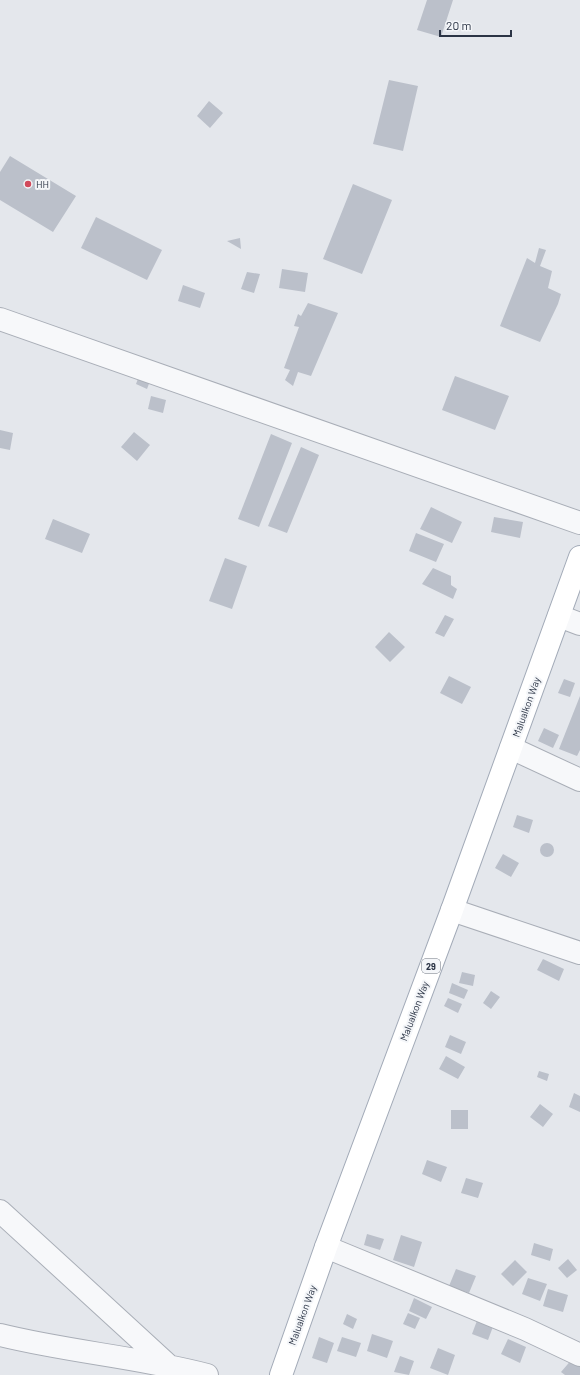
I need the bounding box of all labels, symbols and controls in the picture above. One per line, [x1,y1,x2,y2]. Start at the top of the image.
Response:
scale bar [440,12,511,38]
text: 20 m [446,18,472,32]
place label: HH [36,178,49,190]
marker: HH [23,179,33,189]
street label: Malualkon Way [510,675,543,739]
road number: 29 [422,959,440,973]
street label: Malualkon Way [397,979,431,1043]
street label: Malualkon Way [286,1283,319,1347]

